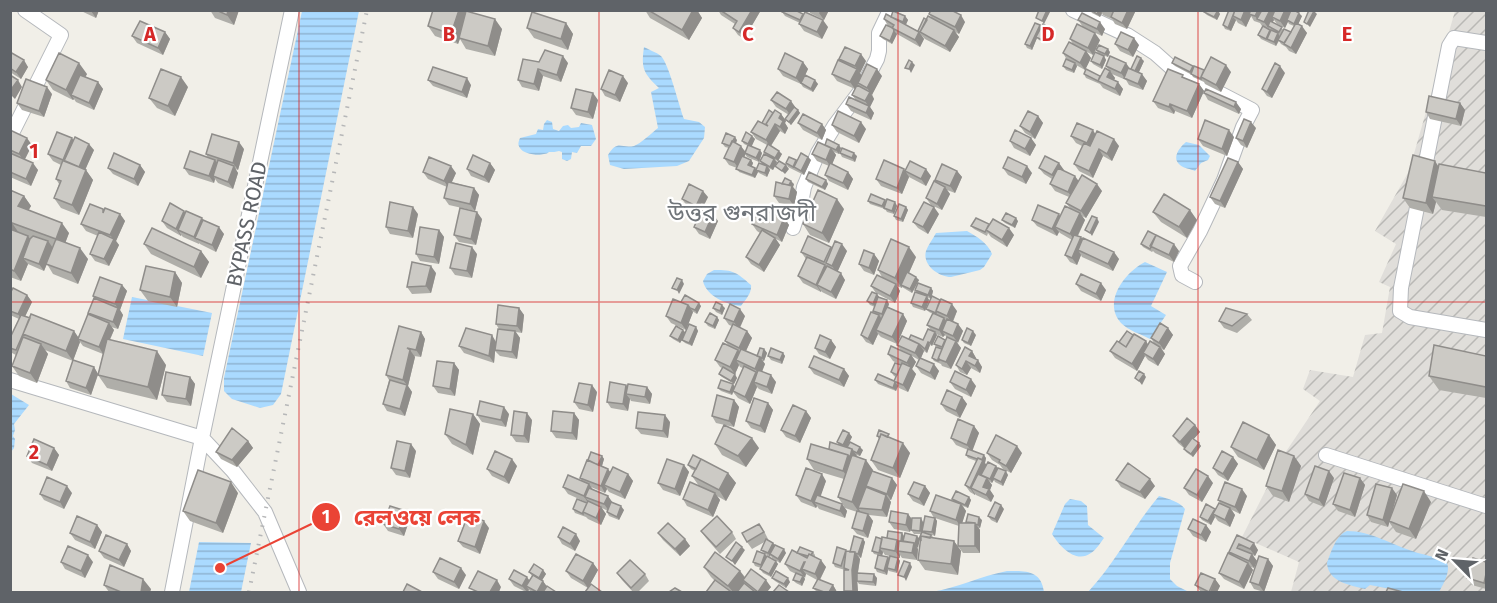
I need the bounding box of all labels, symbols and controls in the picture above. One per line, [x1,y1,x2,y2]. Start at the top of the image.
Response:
text: A [143,22,157,46]
text: B [443,22,455,46]
text: C [742,22,754,46]
text: D [1041,22,1055,46]
text: E [1342,22,1352,46]
text: 1 [29,139,39,163]
street label: BYPASS ROAD [221,159,273,289]
district label: উত্তর গুনরাজদী [667,199,817,227]
text: 2 [29,440,39,464]
callout: রেলওয়ে লেক [311,497,492,537]
text: রেলওয়ে লেক [354,504,481,531]
text: 1 [322,506,330,528]
north arrow [1425,531,1485,591]
text: N [1431,546,1453,564]

